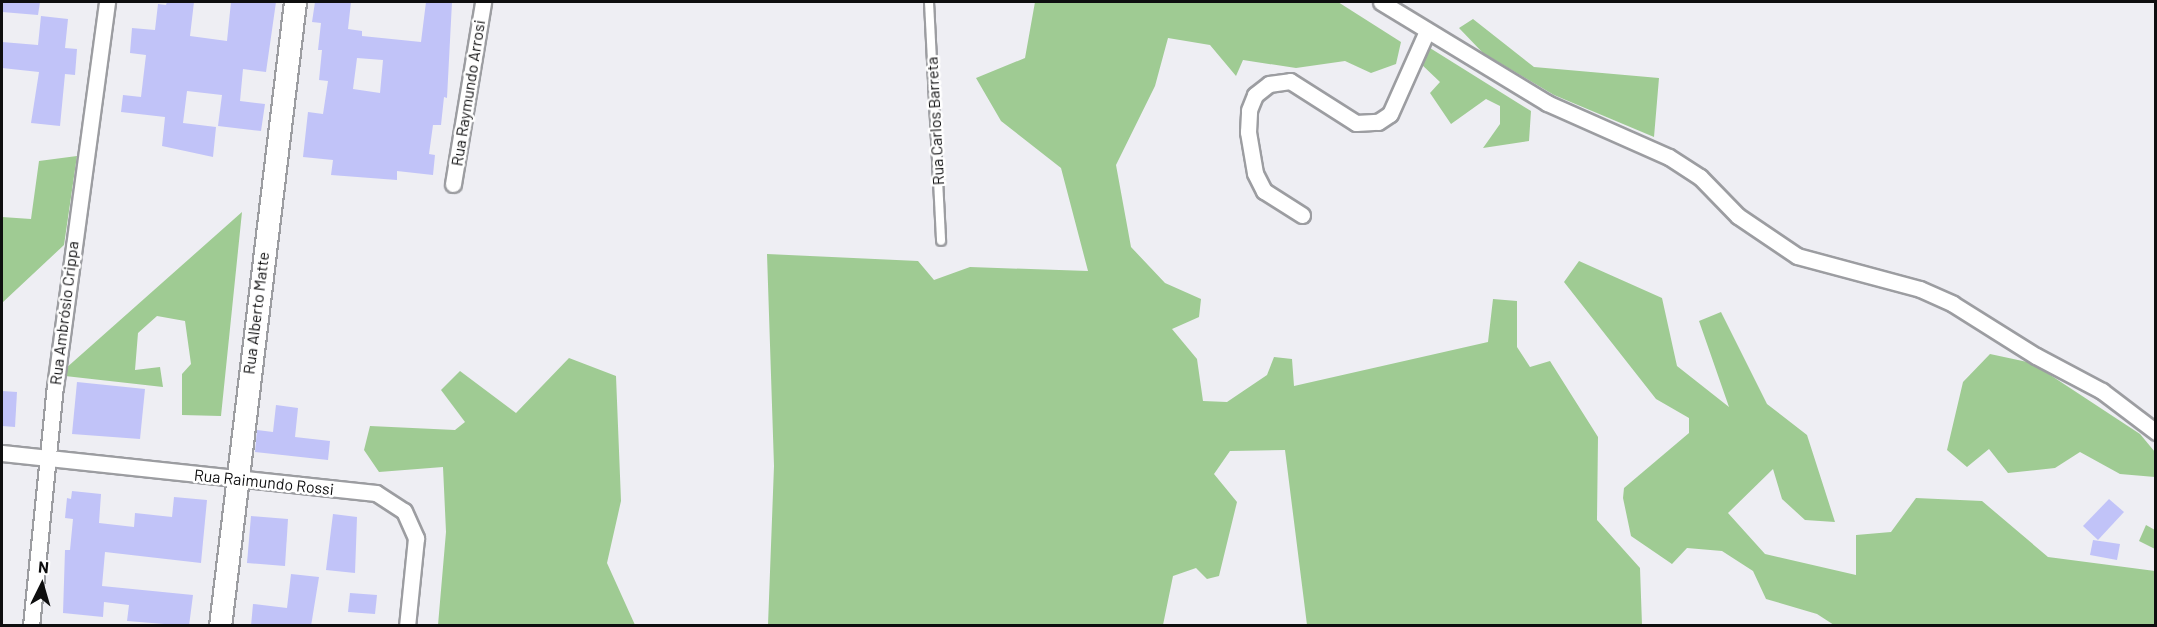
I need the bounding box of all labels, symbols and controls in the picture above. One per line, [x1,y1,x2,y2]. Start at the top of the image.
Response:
street label: Rua Raymundo Arrosi [447,19,489,167]
street label: Rua Carlos Barreta [922,56,948,186]
street label: Rua Ambrósio Crippa [46,240,82,386]
street label: Rua Alberto Matte [239,251,273,375]
street label: Rua Raimundo Rossi [193,465,335,499]
north arrow [12,555,72,615]
text: N [37,557,50,576]

